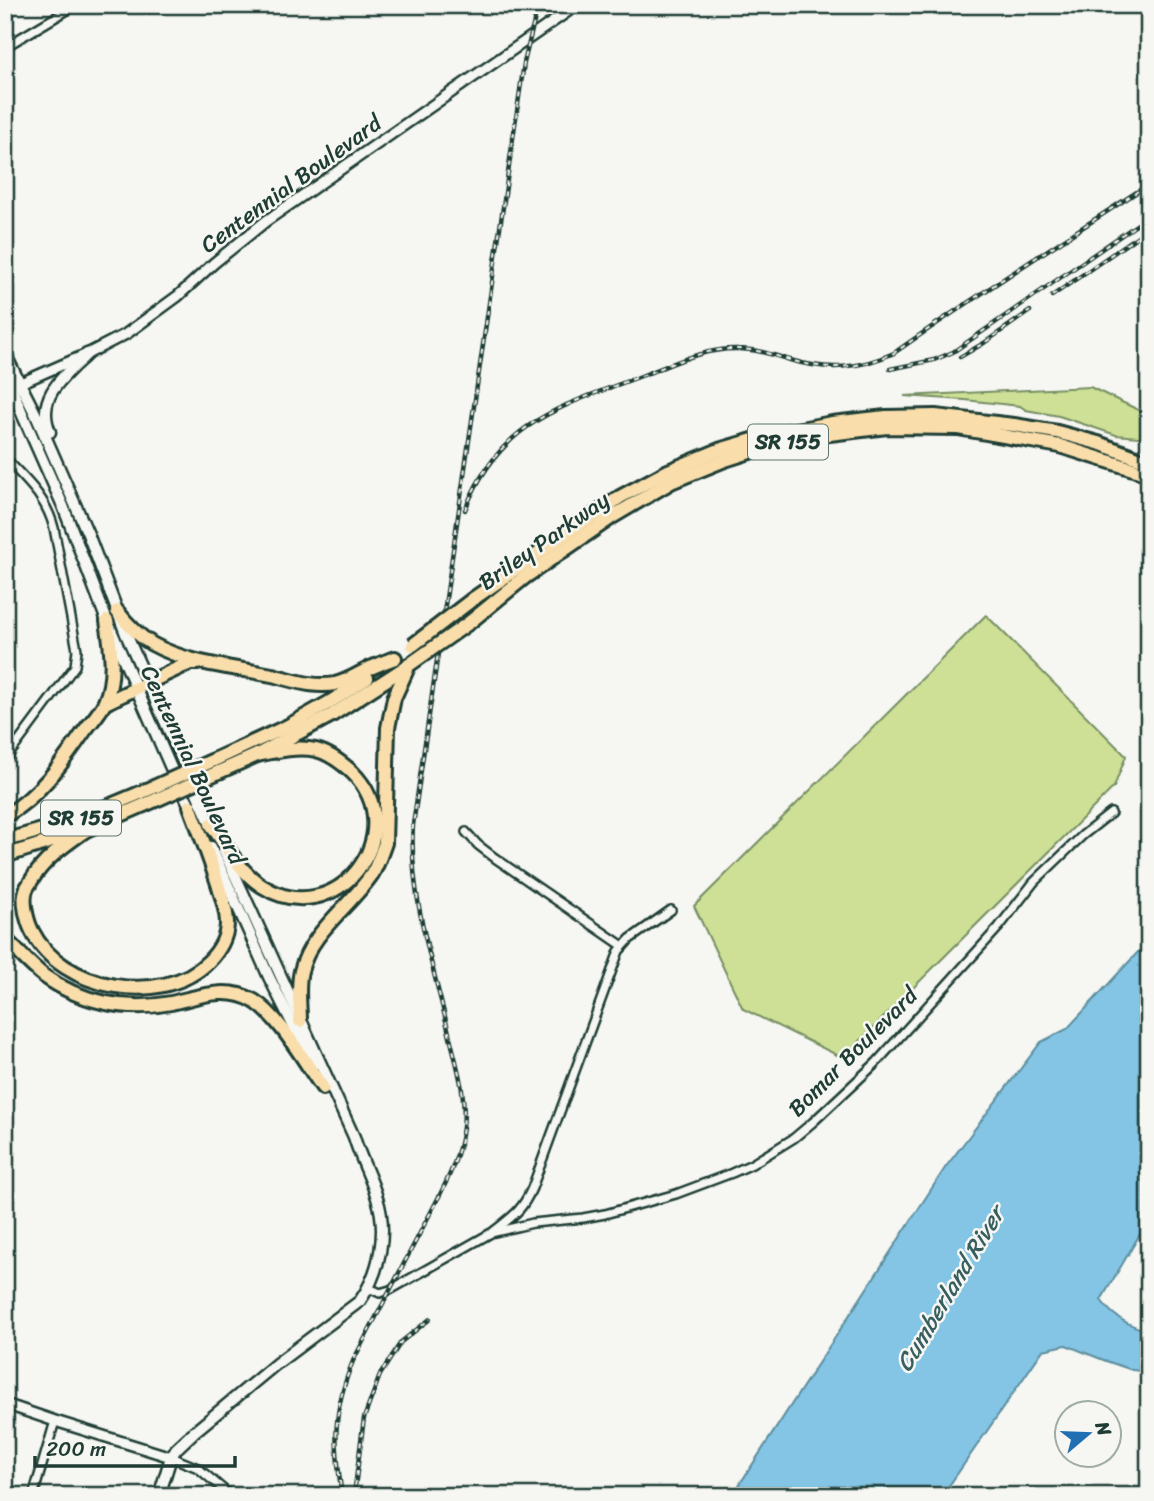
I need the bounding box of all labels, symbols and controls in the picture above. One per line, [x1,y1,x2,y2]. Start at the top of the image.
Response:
street label: Centennial Boulevard [191,103,392,264]
road number: SR 155 [748,424,828,460]
street label: Briley Parkway [470,480,618,602]
street label: Centennial Boulevard [129,658,258,873]
road number: SR 155 [41,800,121,836]
street label: Bomar Boulevard [778,976,929,1127]
water label: Cumberland River [884,1195,1018,1380]
north arrow [1052,1400,1122,1470]
text: N [1086,1416,1122,1441]
scale bar [35,1424,234,1468]
text: 200 m [46,1430,106,1468]

